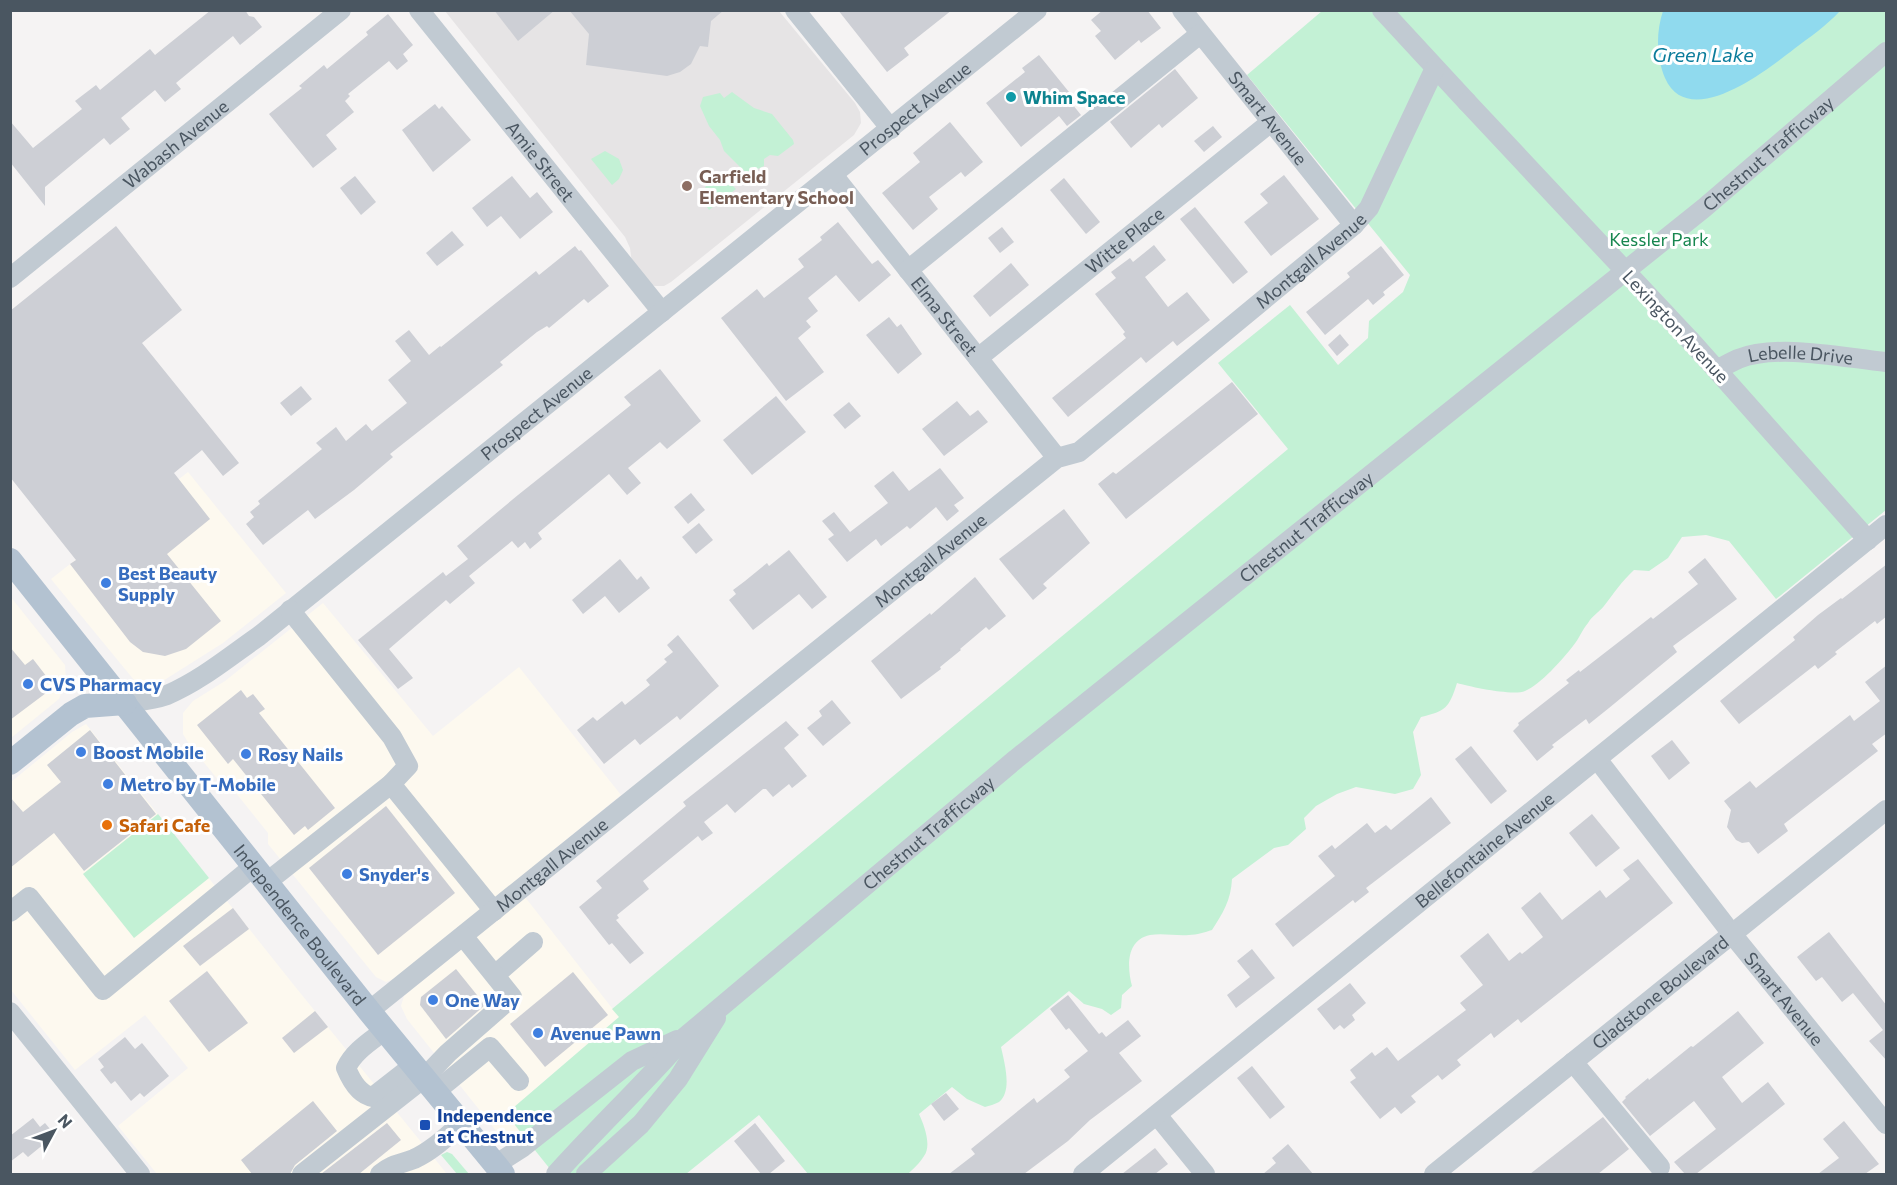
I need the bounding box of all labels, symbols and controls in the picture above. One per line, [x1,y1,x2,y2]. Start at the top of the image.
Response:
water label: Green Lake [1652,42,1754,66]
street label: Prospect Avenue [854,57,975,160]
street label: Smart Avenue [1224,66,1312,169]
place label: Whim Space [1023,86,1126,108]
marker: Whim Space [1004,90,1018,104]
street label: Chestnut Trafficway [1698,91,1838,215]
street label: Wabash Avenue [119,95,233,193]
street label: Amie Street [502,117,579,206]
place label: Garfield Elementary School [699,165,854,208]
marker: Garfield Elementary School [680,179,694,193]
street label: Witte Place [1081,202,1168,278]
street label: Montgall Avenue [1251,208,1371,313]
park label: Kessler Park [1609,228,1709,250]
street label: Lexington Avenue [1618,265,1734,387]
street label: Elma Street [907,272,983,360]
street label: Lebelle Drive [1746,341,1855,369]
street label: Prospect Avenue [476,362,596,465]
street label: Chestnut Trafficway [1235,466,1378,587]
street label: Montgall Avenue [870,508,991,612]
place label: Best Beauty Supply [118,562,217,605]
marker: Best Beauty Supply [99,576,113,590]
place label: CVS Pharmacy [40,673,162,695]
marker: CVS Pharmacy [21,677,35,691]
place label: Boost Mobile [93,741,204,763]
place label: Rosy Nails [258,743,343,765]
marker: Boost Mobile [74,745,88,759]
marker: Rosy Nails [239,747,253,761]
street label: Chestnut Trafficway [858,771,999,894]
place label: Metro by T-Mobile [120,773,276,795]
marker: Metro by T-Mobile [101,777,115,791]
street label: Bellefontaine Avenue [1410,787,1558,912]
street label: Montgall Avenue [491,813,612,916]
place label: Safari Cafe [119,814,210,836]
marker: Safari Cafe [100,818,114,832]
street label: Independence Boulevard [229,840,371,1010]
place label: Snyder's [359,863,429,885]
marker: Snyder's [340,867,354,881]
street label: Gladstone Boulevard [1587,930,1733,1054]
street label: Smart Avenue [1740,947,1829,1050]
place label: One Way [445,989,520,1011]
marker: One Way [426,993,440,1007]
place label: Avenue Pawn [550,1022,661,1044]
marker: Avenue Pawn [531,1026,545,1040]
north arrow [24,1101,84,1161]
place label: Independence at Chestnut [437,1104,552,1147]
text: N [55,1110,77,1132]
marker: Independence at Chestnut [418,1118,432,1132]

